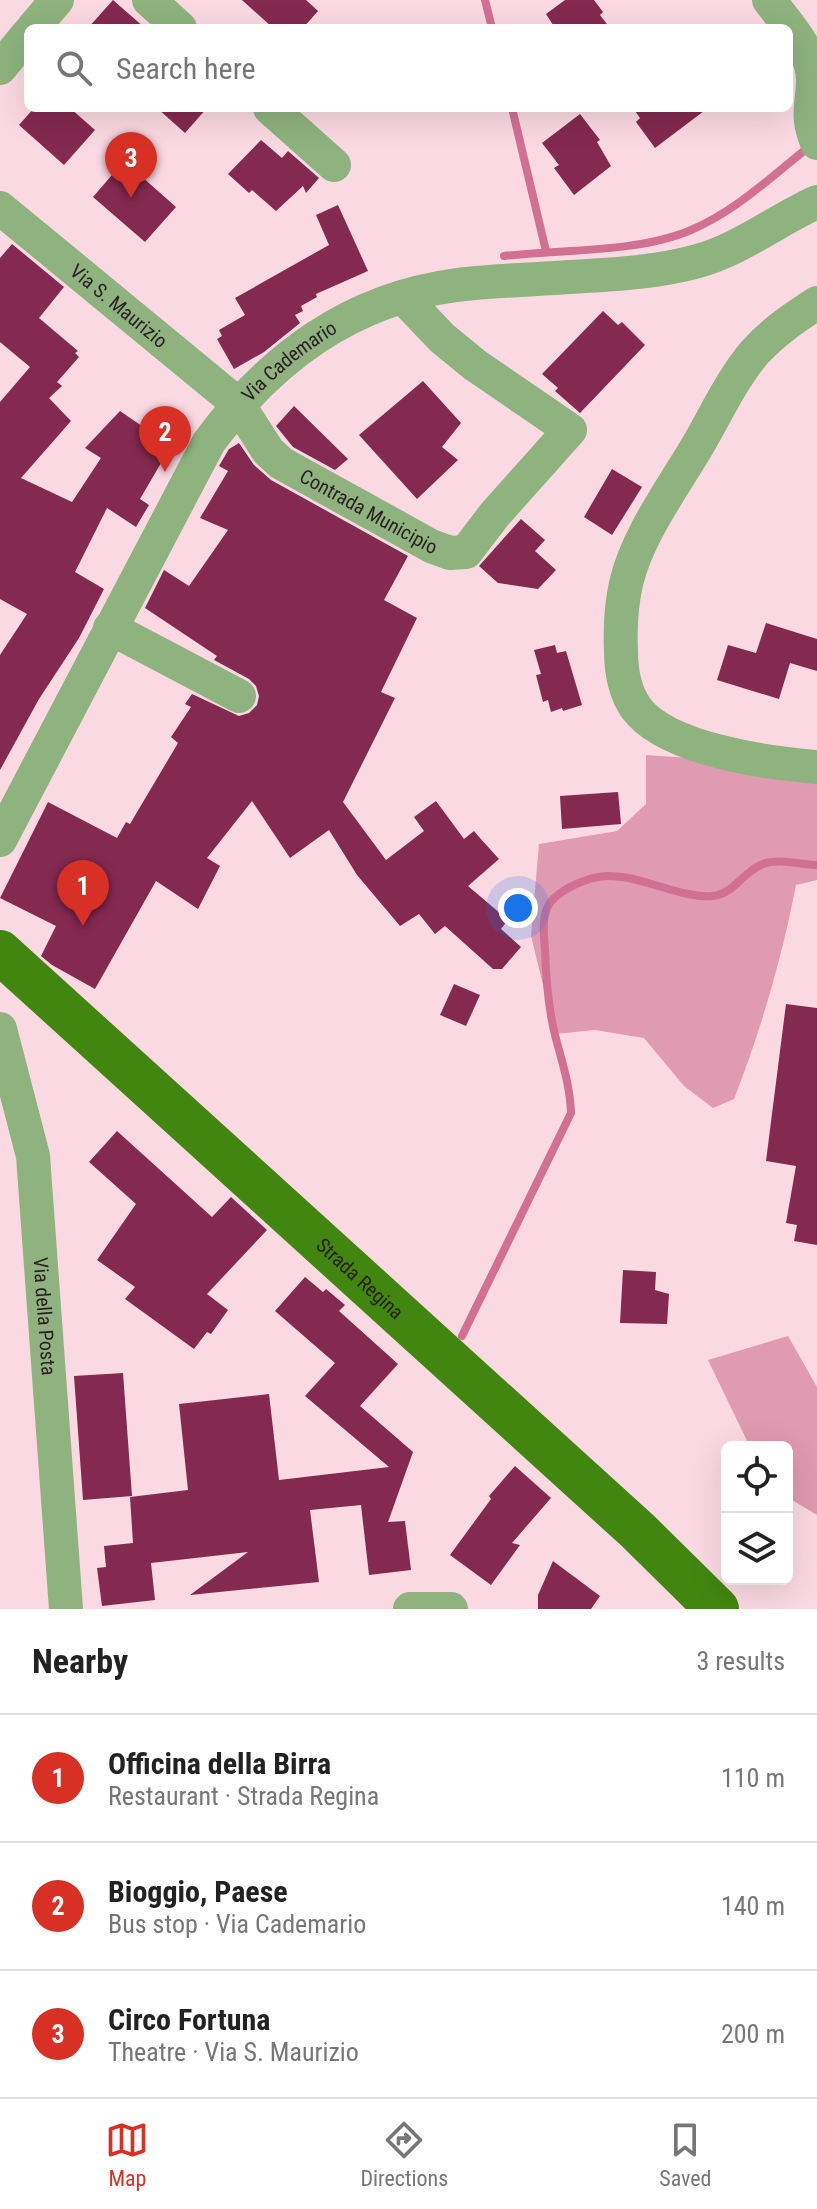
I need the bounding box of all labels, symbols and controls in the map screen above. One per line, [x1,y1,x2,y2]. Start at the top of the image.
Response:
search box [24,24,793,112]
icon: search [52,46,96,90]
text: Search here [116,51,256,86]
pin: 3 [105,132,157,198]
street label: Via S. Maurizio [65,259,172,353]
street label: Via Cademario [236,316,341,407]
pin: 2 [139,406,191,472]
street label: Contrada Municipio [296,464,441,559]
pin: 1 [57,860,109,926]
your location [498,888,538,928]
street label: Strada Regina [311,1233,408,1324]
street label: Via della Posta [28,1256,61,1376]
map controls [721,1441,793,1585]
button: locate [721,1441,793,1513]
button: layers [721,1513,793,1585]
text: Nearby [32,1641,128,1681]
text: 3 results [696,1646,785,1676]
text: Officina della Birra [108,1746,331,1781]
text: 1 [51,1763,65,1793]
text: 110 m [721,1763,785,1793]
text: Restaurant · Strada Regina [108,1781,379,1811]
text: Bioggio, Paese [108,1874,288,1909]
text: 2 [51,1891,65,1921]
text: 140 m [721,1891,785,1921]
text: Bus stop · Via Cademario [108,1909,366,1939]
text: Circo Fortuna [108,2002,270,2037]
text: 3 [51,2019,65,2049]
text: 200 m [721,2019,785,2049]
text: Theatre · Via S. Maurizio [108,2037,359,2067]
tab: Map [105,2118,149,2191]
tab: Directions [360,2118,448,2191]
tab: Saved [659,2118,712,2191]

